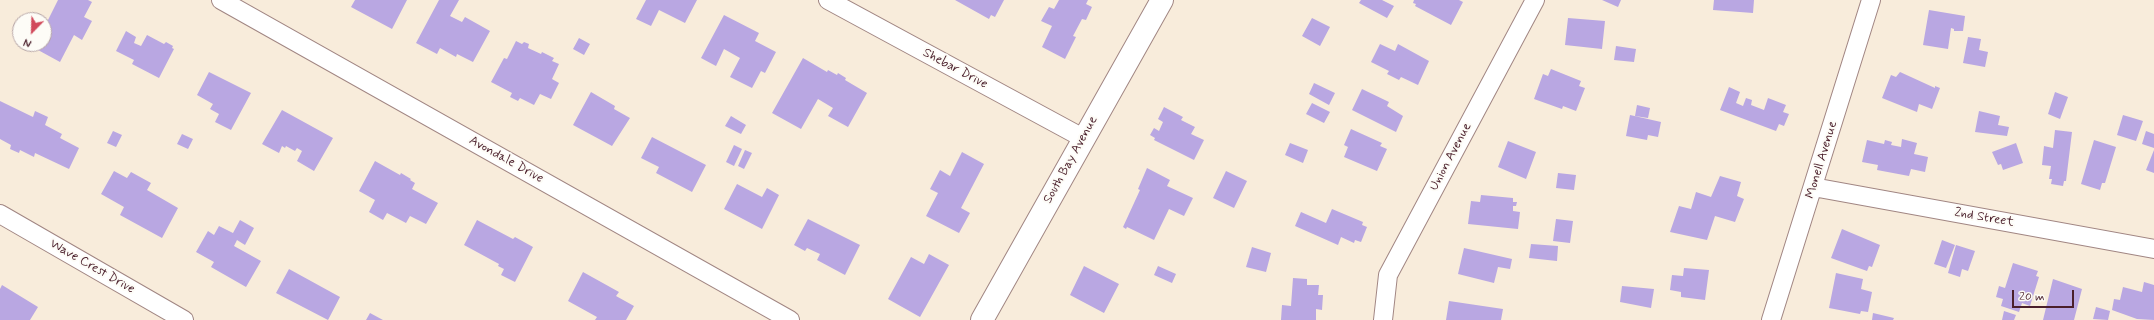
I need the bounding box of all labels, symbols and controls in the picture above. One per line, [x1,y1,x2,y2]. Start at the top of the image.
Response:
north arrow [12,12,52,52]
text: N [22,34,34,50]
street label: Shebar Drive [920,45,990,93]
street label: South Bay Avenue [1041,114,1101,206]
street label: Monell Avenue [1803,119,1841,201]
street label: Union Avenue [1427,120,1475,194]
street label: Avondale Drive [466,133,546,187]
street label: 2nd Street [1953,205,2015,231]
street label: Wave Crest Drive [47,236,137,298]
scale bar [2014,282,2076,308]
text: 20 m [2019,289,2045,305]

